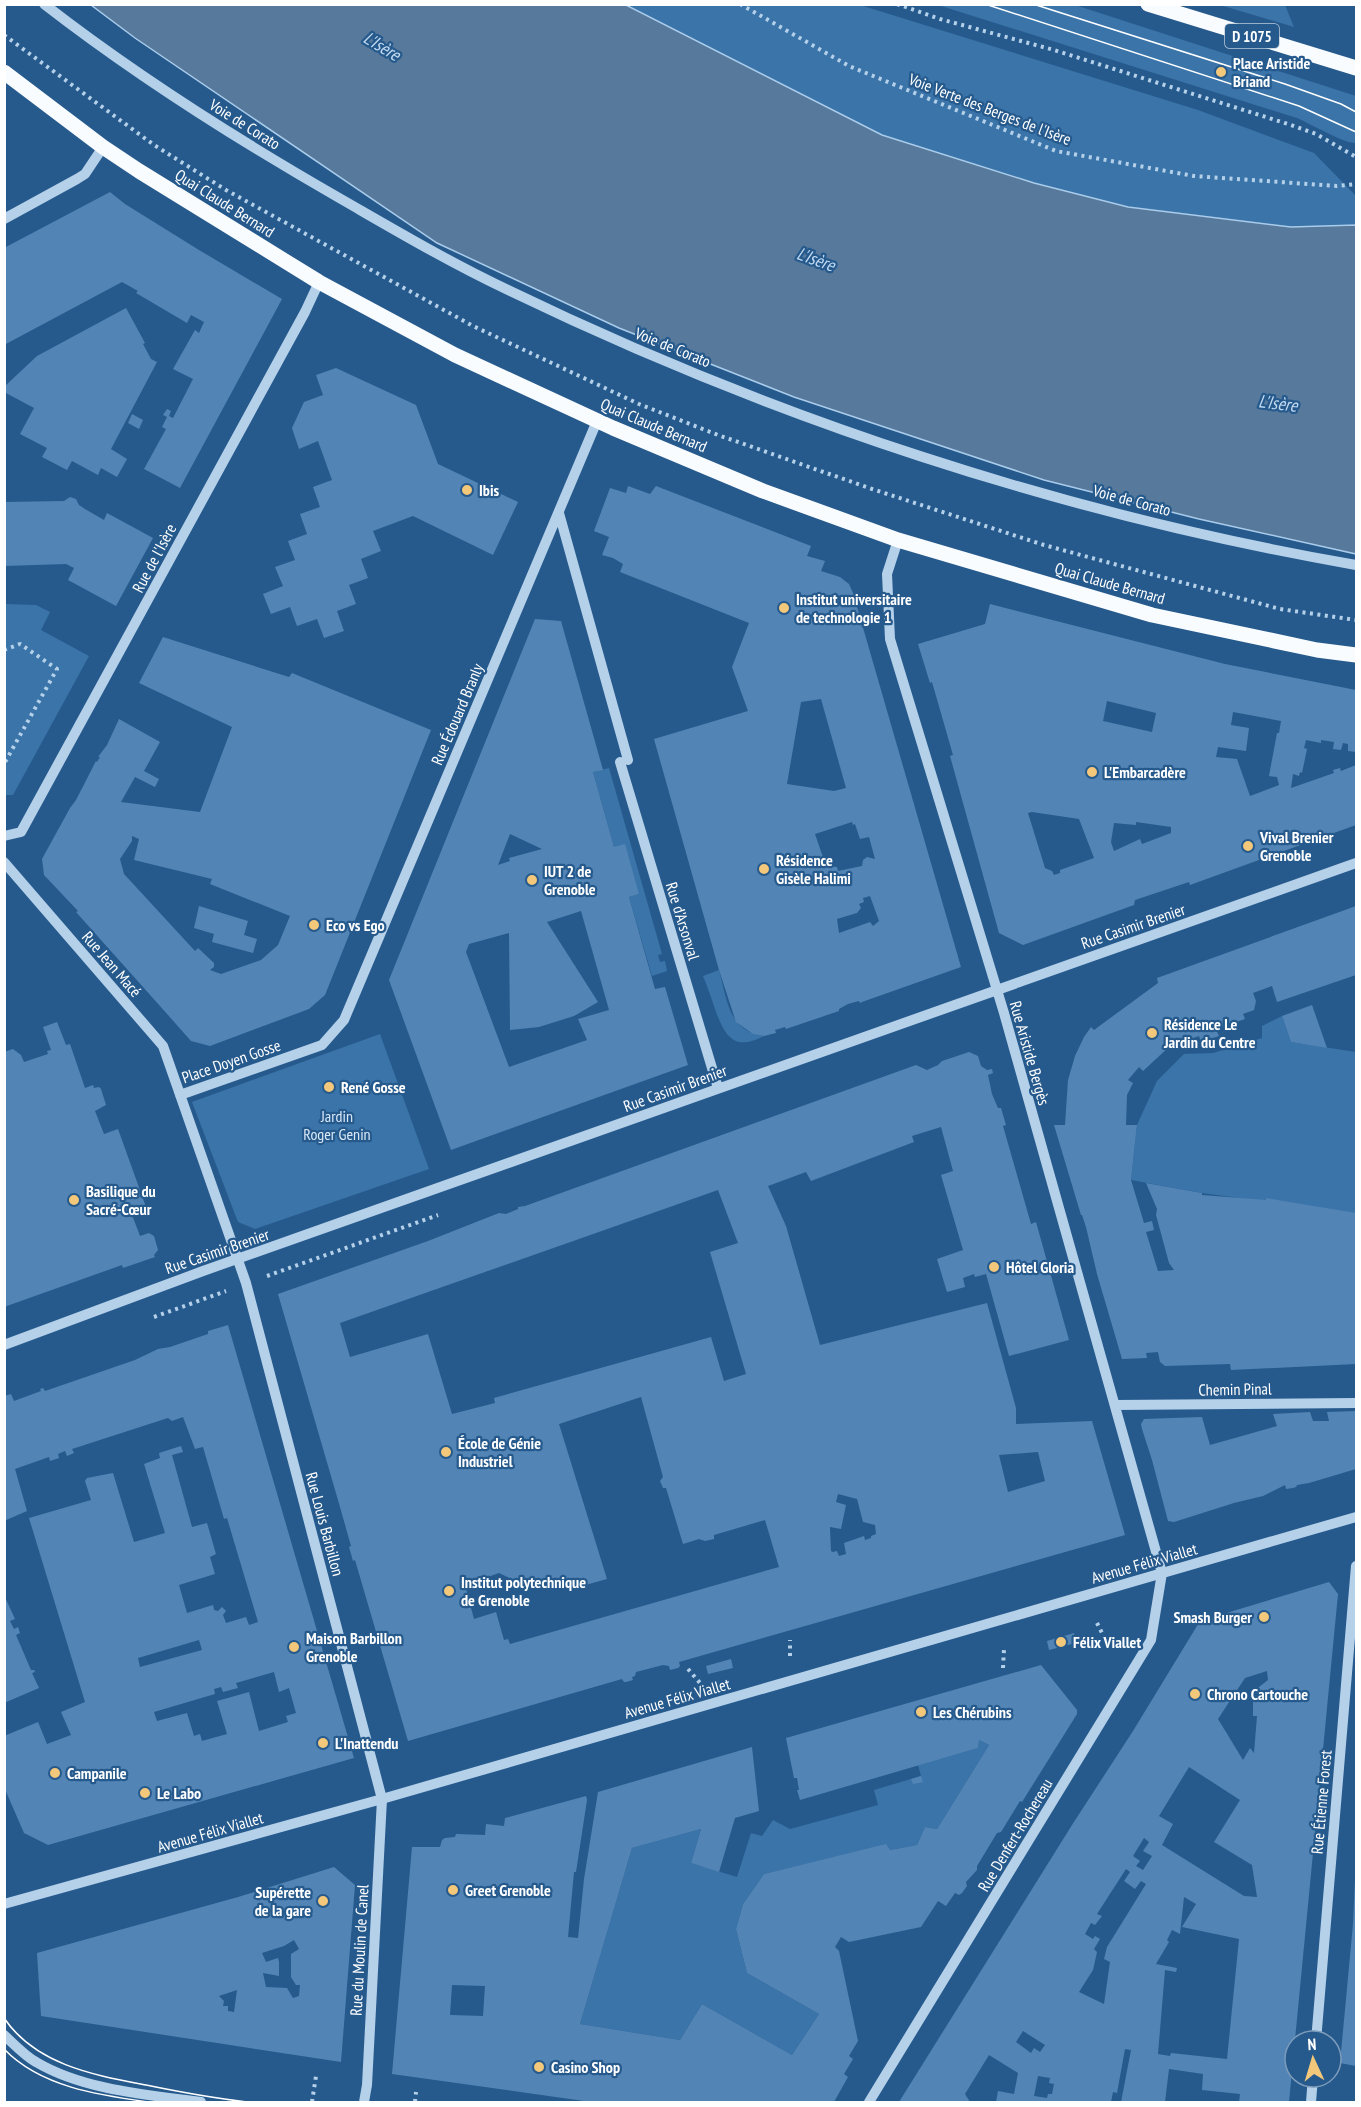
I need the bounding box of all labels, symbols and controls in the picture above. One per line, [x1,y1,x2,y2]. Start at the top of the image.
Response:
road number: D 1075 [1225,24,1279,48]
water label: L'Isère [359,26,406,67]
place label: Place Aristide Briand [1233,53,1310,91]
marker: Place Aristide Briand [1214,65,1228,79]
street label: Voie Verte des Berges de l'Isère [905,68,1074,149]
street label: Voie de Corato [205,94,284,154]
street label: Quai Claude Bernard [172,164,279,242]
water label: L'Isère [794,242,840,277]
street label: Voie de Corato [631,322,714,371]
water label: L'Isère [1257,389,1300,417]
street label: Quai Claude Bernard [598,394,710,456]
place label: Ibis [479,480,499,500]
street label: Voie de Corato [1090,480,1173,520]
marker: Ibis [460,483,474,497]
street label: Rue de l'Isère [128,520,180,596]
street label: Quai Claude Bernard [1053,558,1167,608]
place label: Institut universitaire de technologie 1 [796,589,912,627]
marker: Institut universitaire de technologie 1 [777,601,791,615]
street label: Rue Édouard Branly [427,660,487,768]
place label: L'Embarcadère [1104,762,1186,782]
marker: L'Embarcadère [1085,765,1099,779]
place label: Vival Brenier Grenoble [1259,827,1334,865]
marker: Vival Brenier Grenoble [1241,839,1255,853]
place label: Résidence Gisèle Halimi [776,850,851,888]
place label: IUT 2 de Grenoble [544,861,596,899]
marker: Résidence Gisèle Halimi [757,862,771,876]
marker: IUT 2 de Grenoble [525,873,539,887]
street label: Rue d'Arsonval [662,880,704,963]
street label: Rue Casimir Brenier [1078,899,1188,953]
place label: Eco vs Ego [326,915,385,935]
marker: Eco vs Ego [307,918,321,932]
street label: Rue Jean Macé [78,927,146,1001]
street label: Rue Aristide Bergès [1006,999,1054,1107]
place label: Résidence Le Jardin du Centre [1163,1014,1256,1052]
marker: Résidence Le Jardin du Centre [1145,1026,1159,1040]
street label: Place Doyen Gosse [179,1035,283,1087]
street label: Rue Casimir Brenier [620,1060,730,1116]
place label: René Gosse [341,1077,406,1097]
marker: René Gosse [322,1080,336,1094]
park label: Jardin Roger Genin [303,1106,371,1144]
place label: Basilique du Sacré-Cœur [86,1181,156,1219]
marker: Basilique du Sacré-Cœur [67,1193,81,1207]
street label: Rue Casimir Brenier [162,1224,272,1278]
place label: Hôtel Gloria [1006,1257,1074,1277]
marker: Hôtel Gloria [987,1260,1001,1274]
street label: Chemin Pinal [1198,1378,1272,1400]
place label: École de Génie Industriel [458,1433,541,1471]
marker: École de Génie Industriel [439,1445,453,1459]
street label: Rue Louis Barbillon [302,1470,348,1578]
street label: Avenue Félix Viallet [1089,1538,1200,1588]
place label: Institut polytechnique de Grenoble [461,1572,586,1610]
marker: Institut polytechnique de Grenoble [442,1584,456,1598]
place label: Smash Burger [1173,1607,1252,1627]
marker: Smash Burger [1257,1610,1271,1624]
place label: Maison Barbillon Grenoble [306,1628,402,1666]
place label: Félix Viallet [1073,1632,1141,1652]
marker: Félix Viallet [1054,1635,1068,1649]
marker: Maison Barbillon Grenoble [287,1640,301,1654]
street label: Avenue Félix Viallet [622,1673,733,1723]
place label: Chrono Cartouche [1207,1684,1308,1704]
marker: Chrono Cartouche [1188,1687,1202,1701]
place label: Les Chérubins [933,1702,1012,1722]
marker: Les Chérubins [914,1705,928,1719]
place label: L'Inattendu [335,1733,398,1753]
marker: L'Inattendu [316,1736,330,1750]
street label: Rue Étienne Forest [1306,1749,1336,1855]
place label: Campanile [67,1763,127,1783]
marker: Campanile [48,1766,62,1780]
street label: Rue Denfert-Rochereau [973,1775,1057,1895]
place label: Le Labo [157,1783,201,1803]
marker: Le Labo [138,1786,152,1800]
street label: Avenue Félix Viallet [155,1807,266,1857]
place label: Greet Grenoble [465,1880,551,1900]
place label: Supérette de la gare [255,1882,311,1920]
marker: Greet Grenoble [446,1883,460,1897]
street label: Rue du Moulin de Canel [346,1884,372,2016]
marker: Supérette de la gare [316,1894,330,1908]
north arrow [1283,2029,1343,2089]
text: N [1307,2034,1317,2054]
place label: Casino Shop [551,2057,620,2077]
marker: Casino Shop [532,2060,546,2074]

